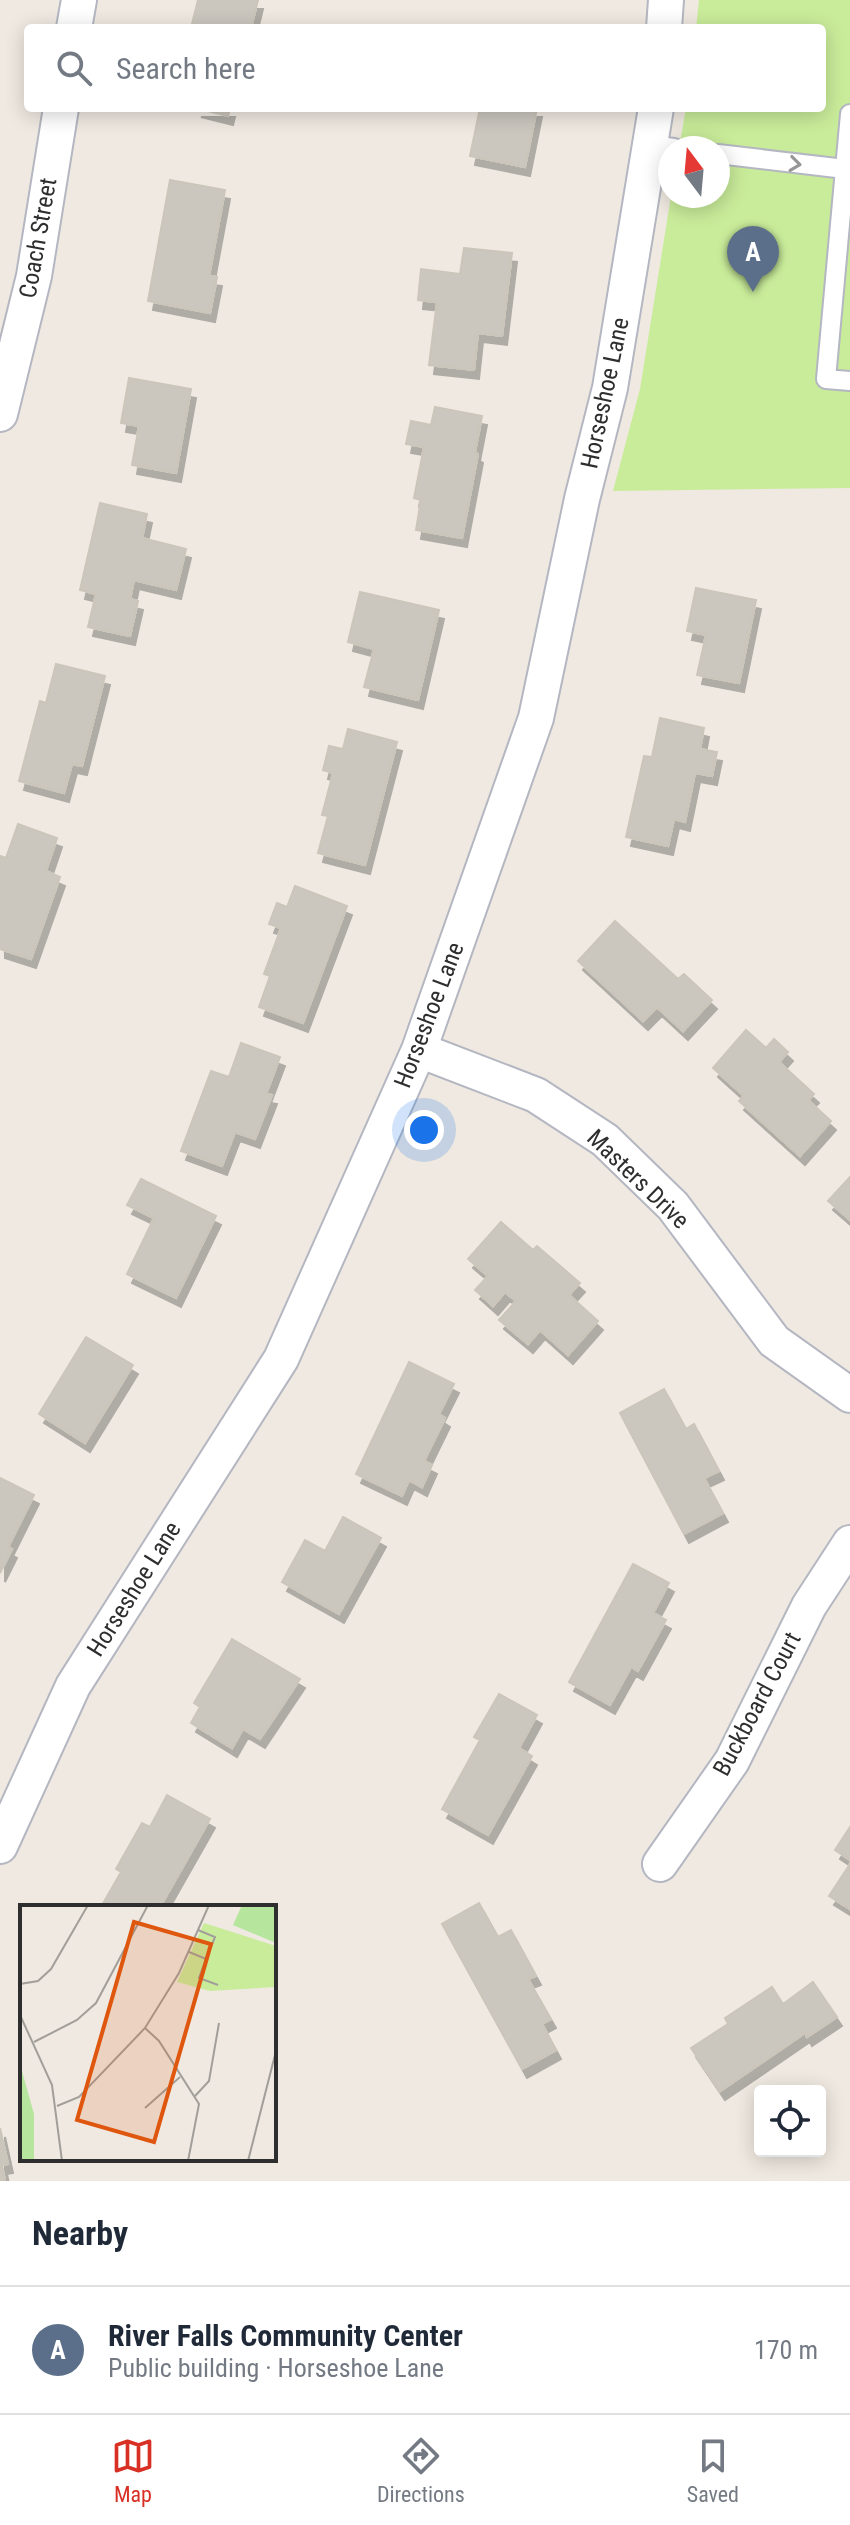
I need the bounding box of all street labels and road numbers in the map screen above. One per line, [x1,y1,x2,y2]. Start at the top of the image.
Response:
street label: Coach Street [14,176,62,300]
street label: Horseshoe Lane [575,315,635,471]
street label: Horseshoe Lane [388,938,470,1092]
street label: Masters Drive [581,1124,695,1234]
street label: Horseshoe Lane [81,1516,187,1662]
street label: Buckboard Court [707,1627,807,1781]

